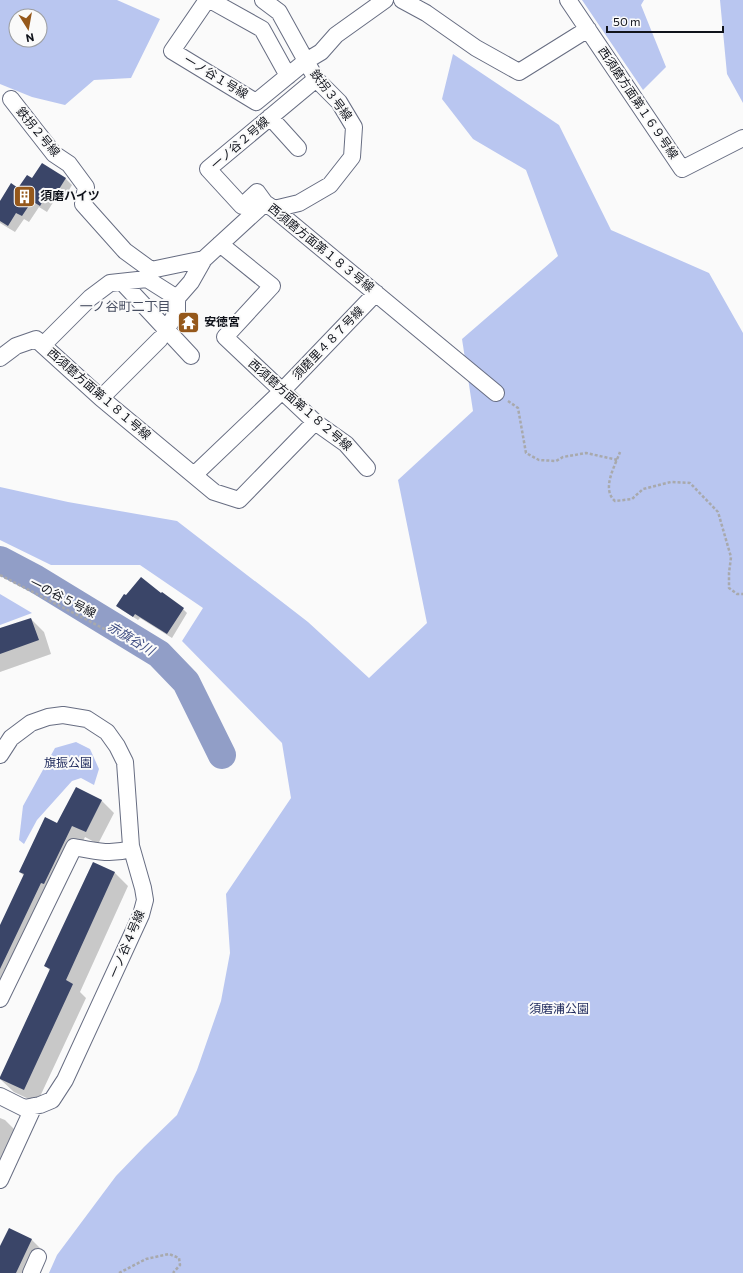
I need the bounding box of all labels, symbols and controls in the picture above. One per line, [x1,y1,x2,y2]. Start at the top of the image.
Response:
north arrow [8,8,48,48]
scale bar [607,8,723,34]
text: 50 m [613,14,641,28]
text: N [25,31,35,45]
street label: 西須磨方面第１６９号線 [596,44,682,161]
street label: 一ノ谷１号線 [182,52,251,101]
street label: 鉄拐３号線 [308,66,355,123]
street label: 鉄拐２号線 [14,104,63,159]
street label: 一ノ谷２号線 [208,113,271,171]
building icon: 須磨ハイツ [11,183,37,209]
place label: 須磨ハイツ [40,188,100,202]
street label: 西須磨方面第１８３号線 [266,200,377,294]
district label: 一ノ谷町二丁目 [79,298,171,314]
street label: 須磨里４８７号線 [289,303,366,382]
temple icon: 安徳宮 [176,309,202,335]
place label: 安徳宮 [204,314,240,328]
street label: 西須磨方面第１８１号線 [45,345,154,442]
street label: 西須磨方面第１８２号線 [246,356,355,453]
street label: 一の谷５号線 [28,575,99,620]
water label: 赤旗谷川 [105,618,159,659]
park label: 旗振公園 [44,755,92,769]
street label: 一ノ谷４号線 [106,908,147,979]
park label: 須磨浦公園 [529,1001,589,1015]

